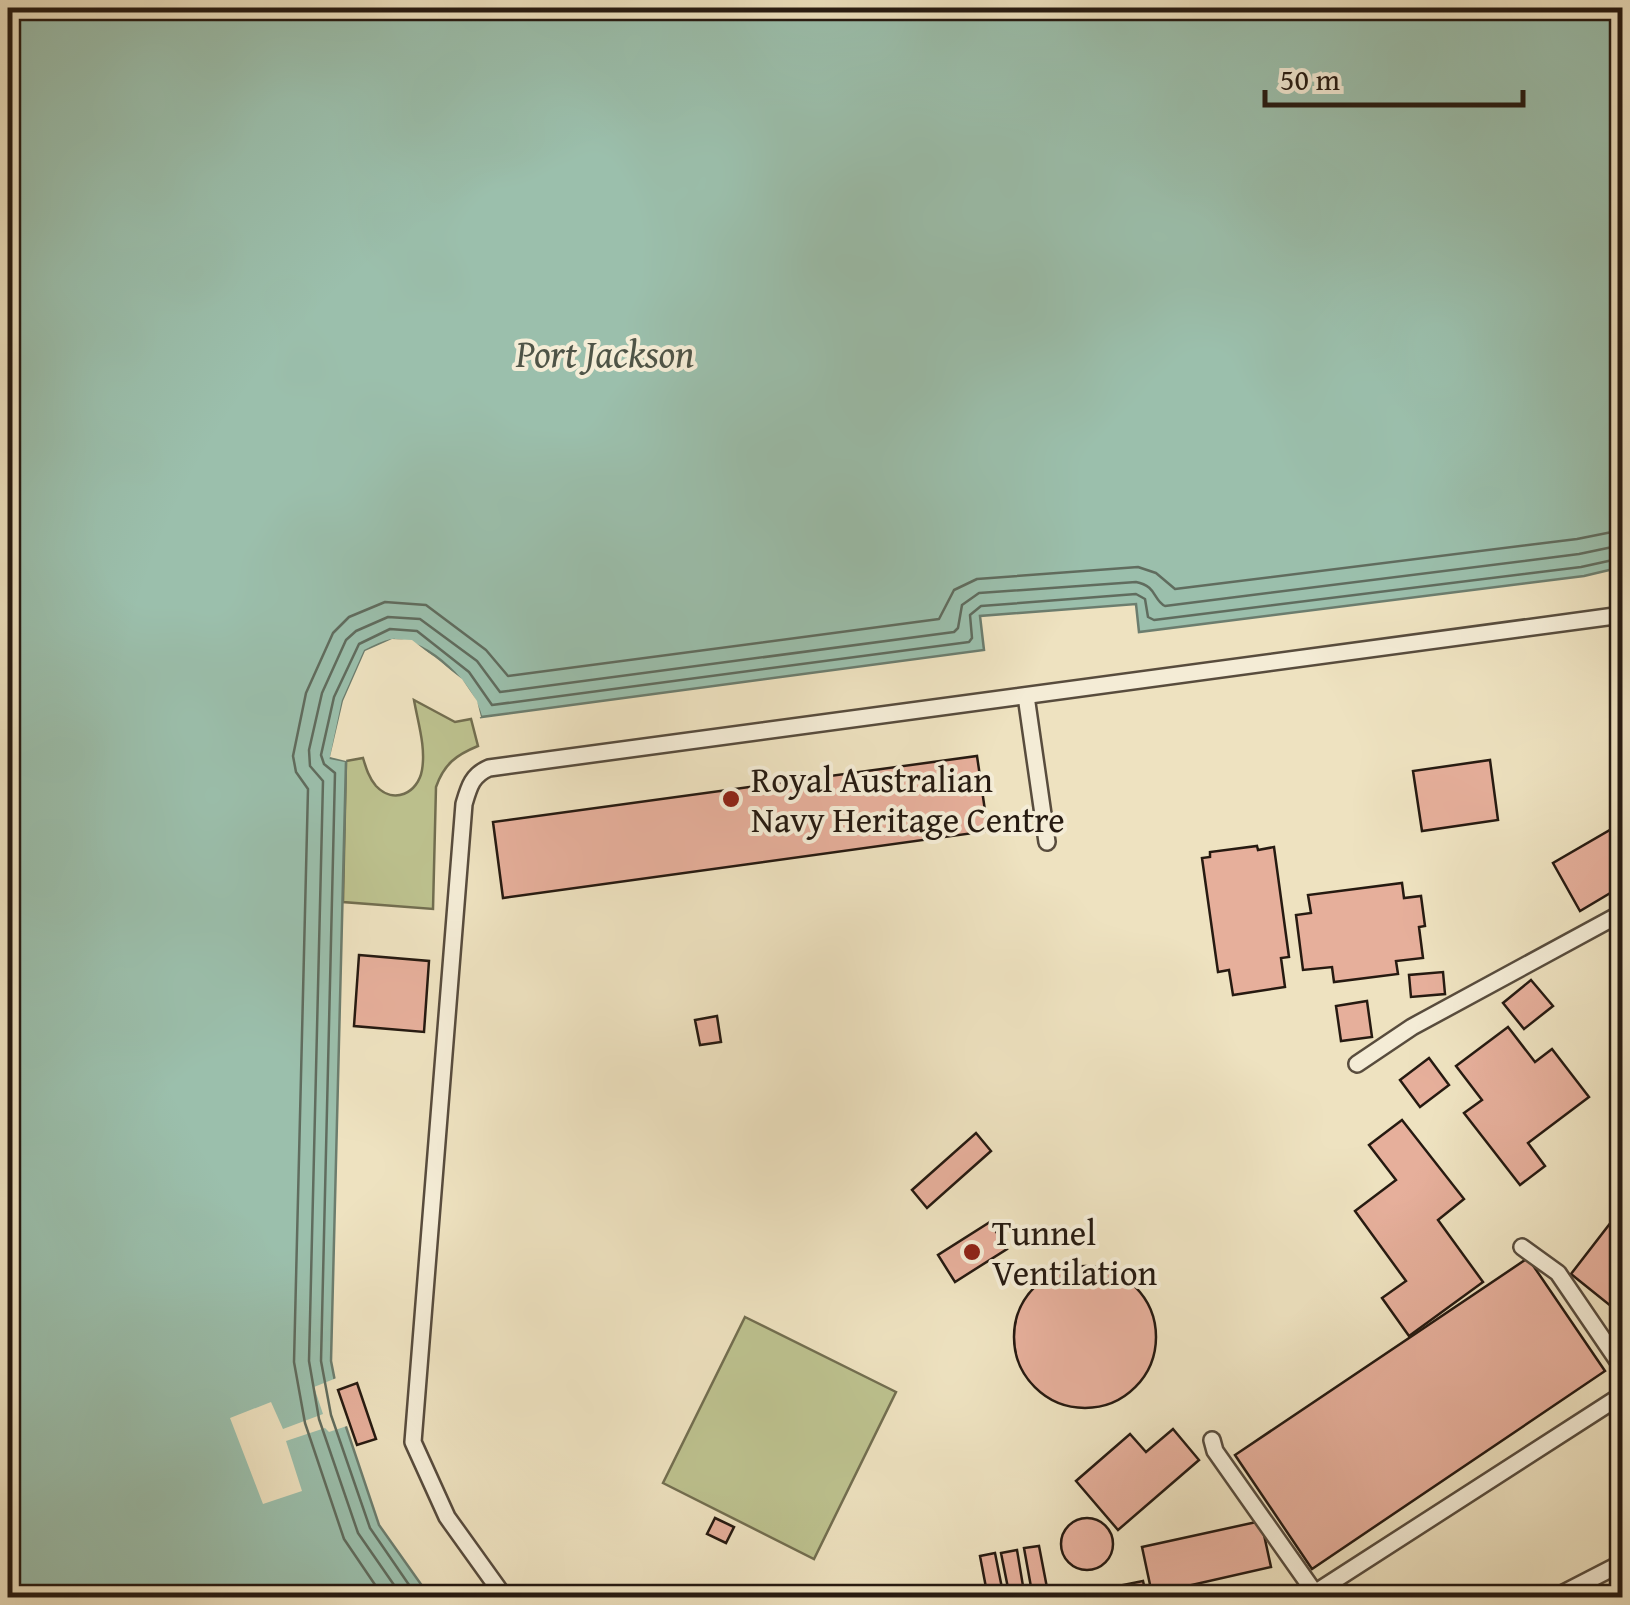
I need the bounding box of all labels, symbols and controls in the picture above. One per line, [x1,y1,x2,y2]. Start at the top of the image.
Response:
scale bar [1265,45,1522,107]
text: 50 m [1280,57,1340,101]
water label: Port Jackson [515,325,694,381]
place label: Royal Australian Navy Heritage Centre [751,754,1065,845]
marker: Royal Australian Navy Heritage Centre [720,788,742,810]
place label: Tunnel Ventilation [992,1207,1158,1298]
marker: Tunnel Ventilation [961,1241,983,1263]

